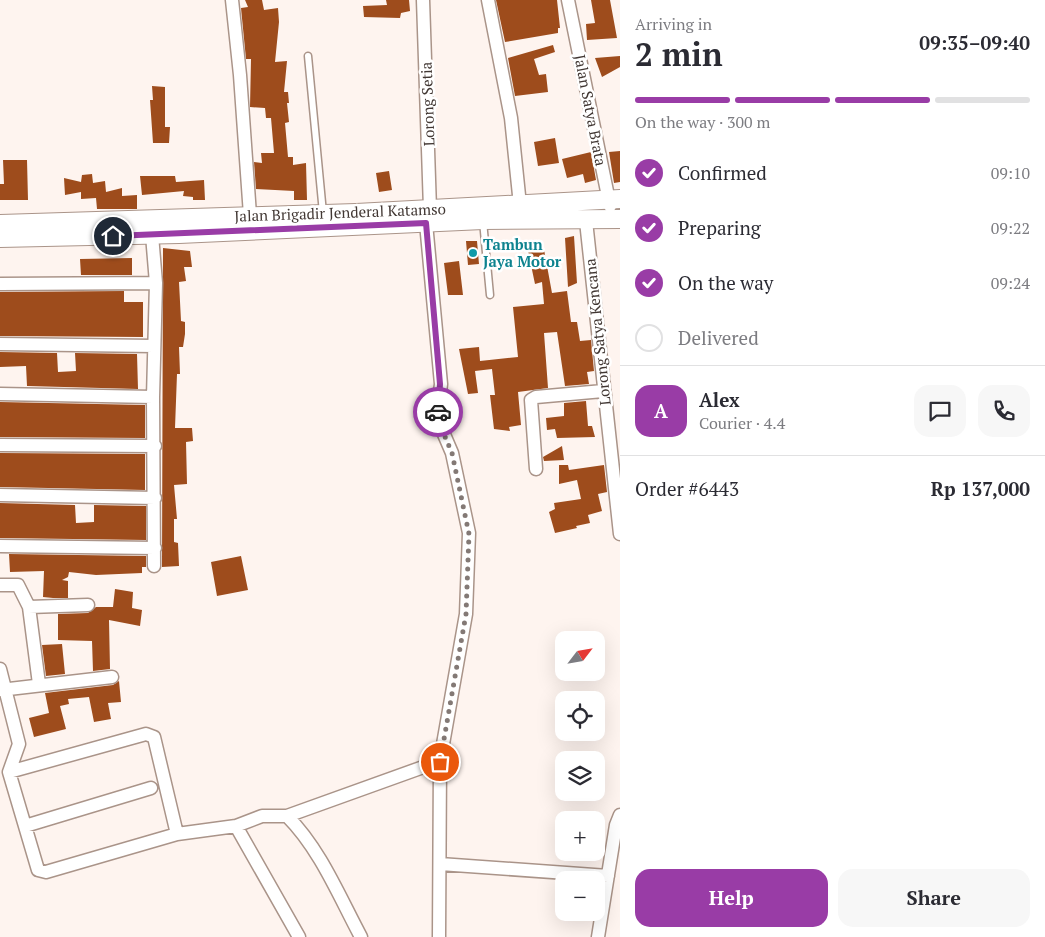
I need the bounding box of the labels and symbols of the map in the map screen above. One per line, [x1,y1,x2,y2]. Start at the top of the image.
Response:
street label: Jalan Satya Brata [570,53,612,168]
street label: Lorong Setia [416,61,438,146]
street label: Jalan Brigadir Jenderal Katamso [234,198,446,226]
pin [92,215,134,257]
place label: Tambun Jaya Motor [483,234,562,271]
marker: Tambun Jaya Motor [467,247,479,259]
street label: Lorong Satya Kencana [579,257,615,406]
courier [413,387,463,437]
north arrow [555,631,605,681]
pin [419,741,461,783]

